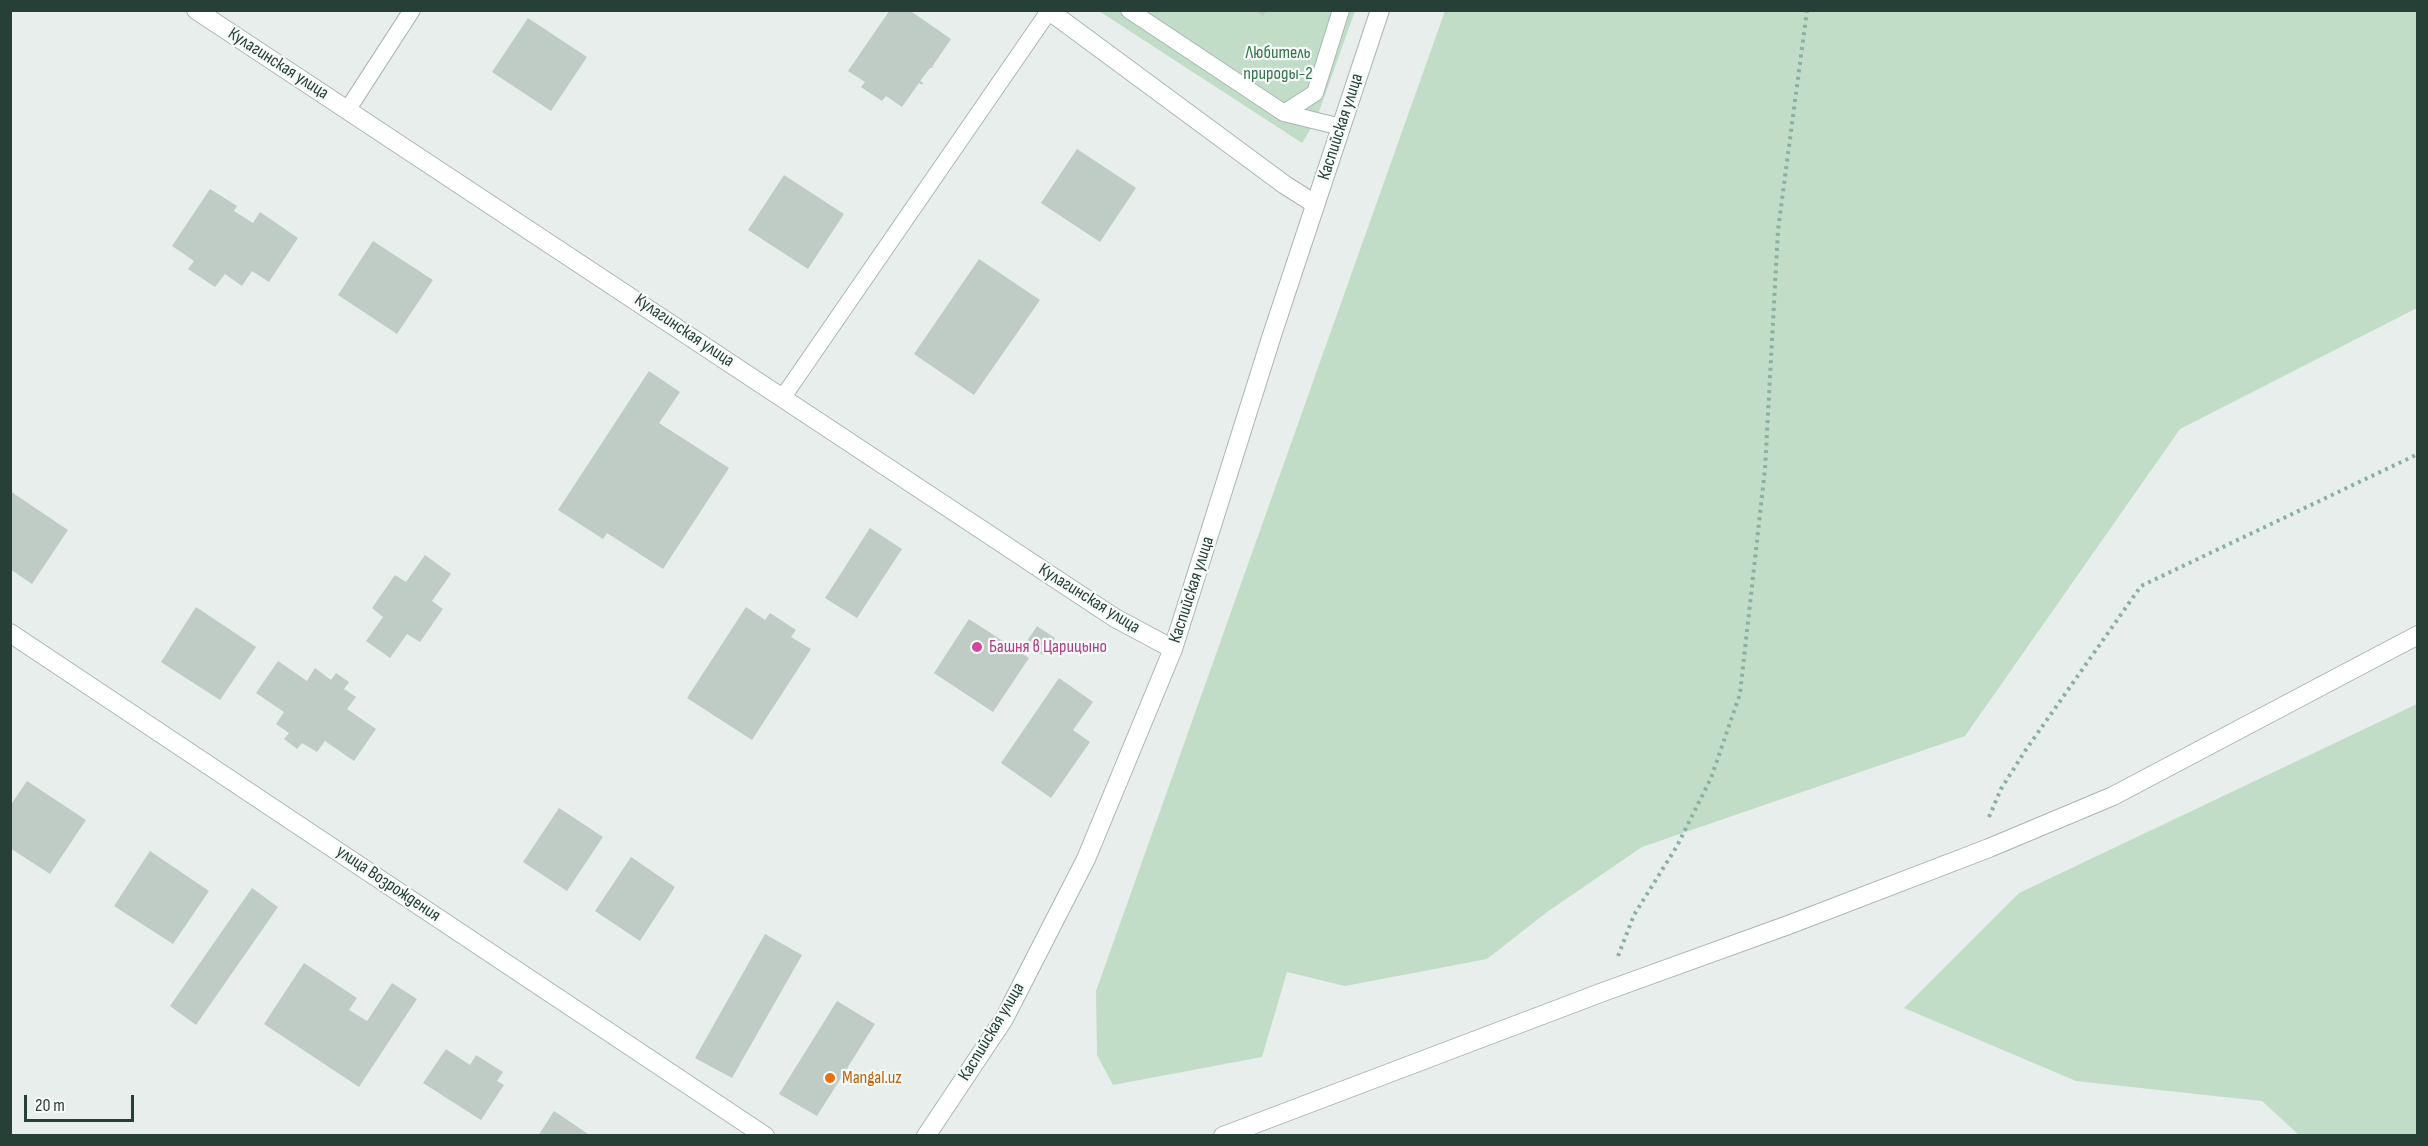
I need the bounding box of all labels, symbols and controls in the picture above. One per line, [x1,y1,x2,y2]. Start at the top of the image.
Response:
street label: Кулагинская улица [224,23,332,105]
park label: Любитель природы-2 [1243,42,1313,84]
street label: Каспийская улица [1314,71,1368,183]
street label: Кулагинская улица [630,290,738,372]
street label: Каспийская улица [1165,534,1219,646]
street label: Кулагинская улица [1034,559,1144,639]
place label: Башня в Царицыно [989,636,1107,658]
marker: Башня в Царицыно [970,640,984,654]
street label: улица Возрождения [332,841,444,927]
street label: Каспийская улица [954,979,1030,1085]
place label: Mangal.uz [842,1067,902,1089]
marker: Mangal.uz [823,1071,837,1085]
scale bar [27,1083,136,1121]
text: 20 m [35,1095,65,1116]

